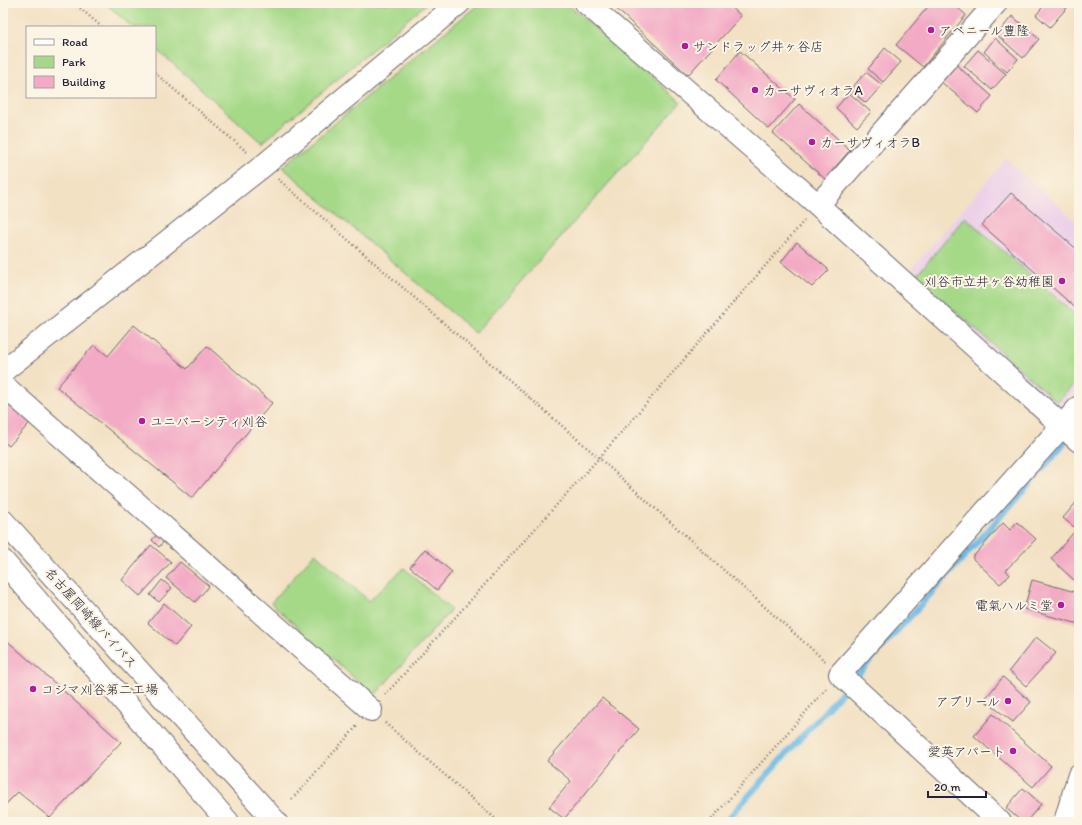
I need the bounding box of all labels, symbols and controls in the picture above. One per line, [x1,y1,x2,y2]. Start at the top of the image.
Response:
place label: アベニール豊隆 [939,23,1029,38]
marker: アベニール豊隆 [926,25,936,35]
legend [26,26,156,98]
text: Road [62,35,88,49]
place label: サンドラッグ井ヶ谷店 [693,39,823,54]
marker: サンドラッグ井ヶ谷店 [680,41,690,51]
text: Park [62,55,86,69]
text: Building [62,75,106,89]
place label: カーサヴィオラA [763,83,864,98]
marker: カーサヴィオラA [750,85,760,95]
place label: カーサヴィオラB [820,135,920,150]
marker: カーサヴィオラB [807,137,817,147]
place label: 刈谷市立井ヶ谷幼稚園 [924,274,1054,289]
marker: 刈谷市立井ヶ谷幼稚園 [1057,276,1067,286]
place label: ユニバーシティ刈谷 [150,414,267,429]
marker: ユニバーシティ刈谷 [137,416,147,426]
street label: 名古屋岡崎線バイパス [42,565,140,671]
place label: 電氣ハルミ堂 [975,598,1053,613]
marker: 電氣ハルミ堂 [1056,600,1066,610]
place label: コジマ刈谷第二工場 [41,682,158,697]
marker: コジマ刈谷第二工場 [28,684,38,694]
place label: アブリール [936,694,1000,709]
marker: アブリール [1003,696,1013,706]
place label: 愛英アパート [928,744,1005,759]
marker: 愛英アパート [1008,746,1018,756]
scale bar [928,773,986,799]
text: 20 m [934,780,961,794]

